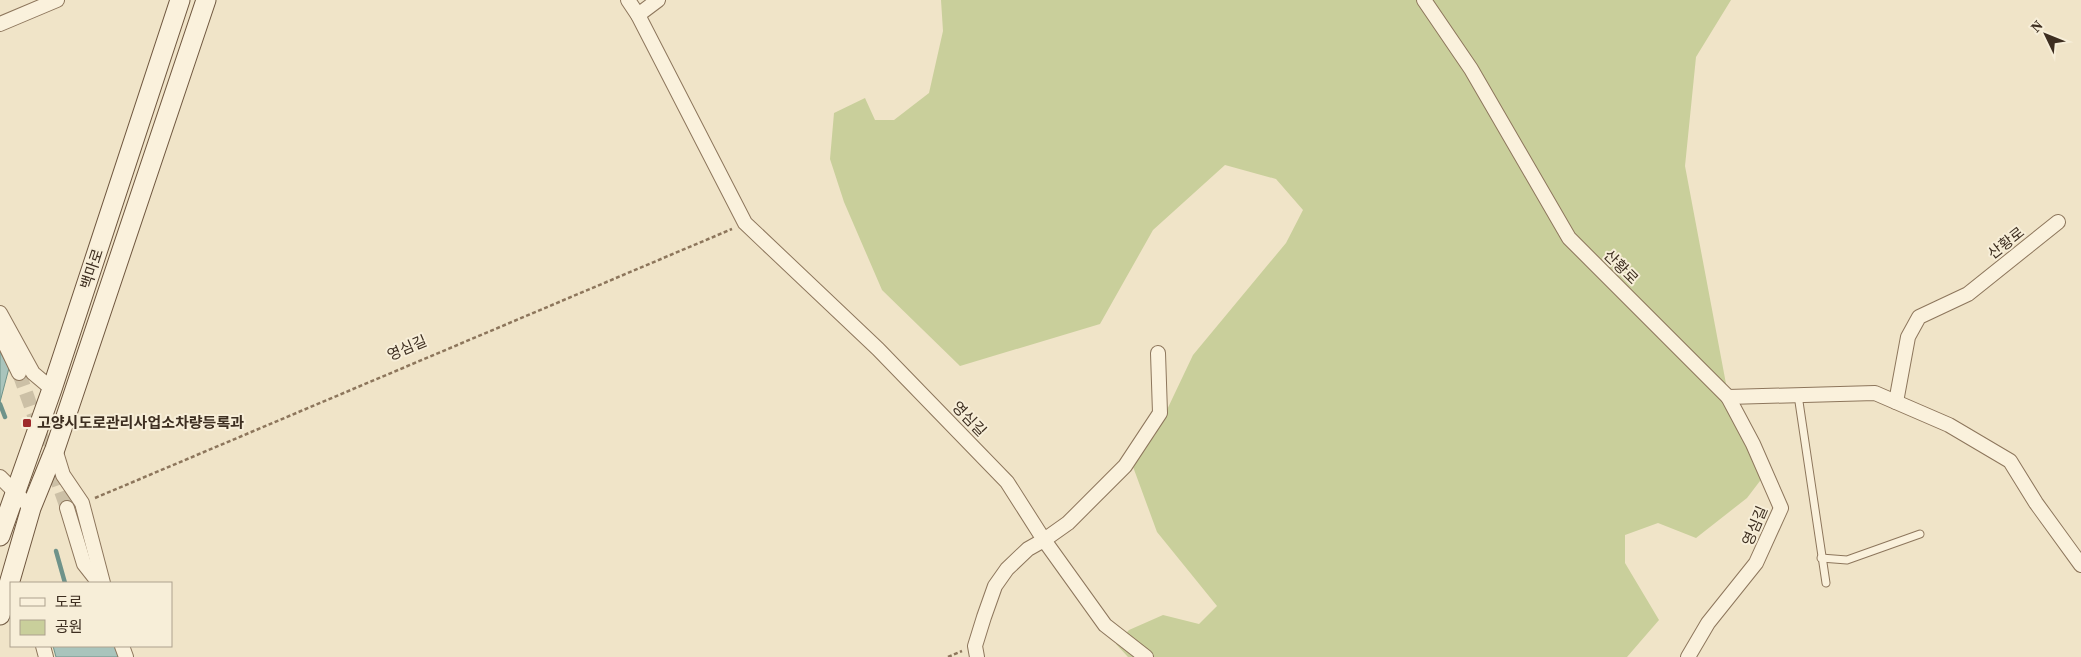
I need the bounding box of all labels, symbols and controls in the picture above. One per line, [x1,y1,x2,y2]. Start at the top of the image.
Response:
north arrow [2021,10,2071,60]
text: N [2026,16,2047,37]
street label: 산황로 [1983,222,2028,264]
street label: 산황로 [1599,245,1643,289]
street label: 백마로 [75,246,108,292]
street label: 영심길 [384,330,430,365]
street label: 영심길 [947,396,991,441]
place label: 고양시도로관리사업소차량등록과 [37,412,244,433]
marker: 고양시도로관리사업소차량등록과 [21,417,33,429]
street label: 영심길 [1737,503,1772,549]
legend [10,582,172,647]
text: 도로 [55,591,83,612]
text: 공원 [55,616,83,637]

